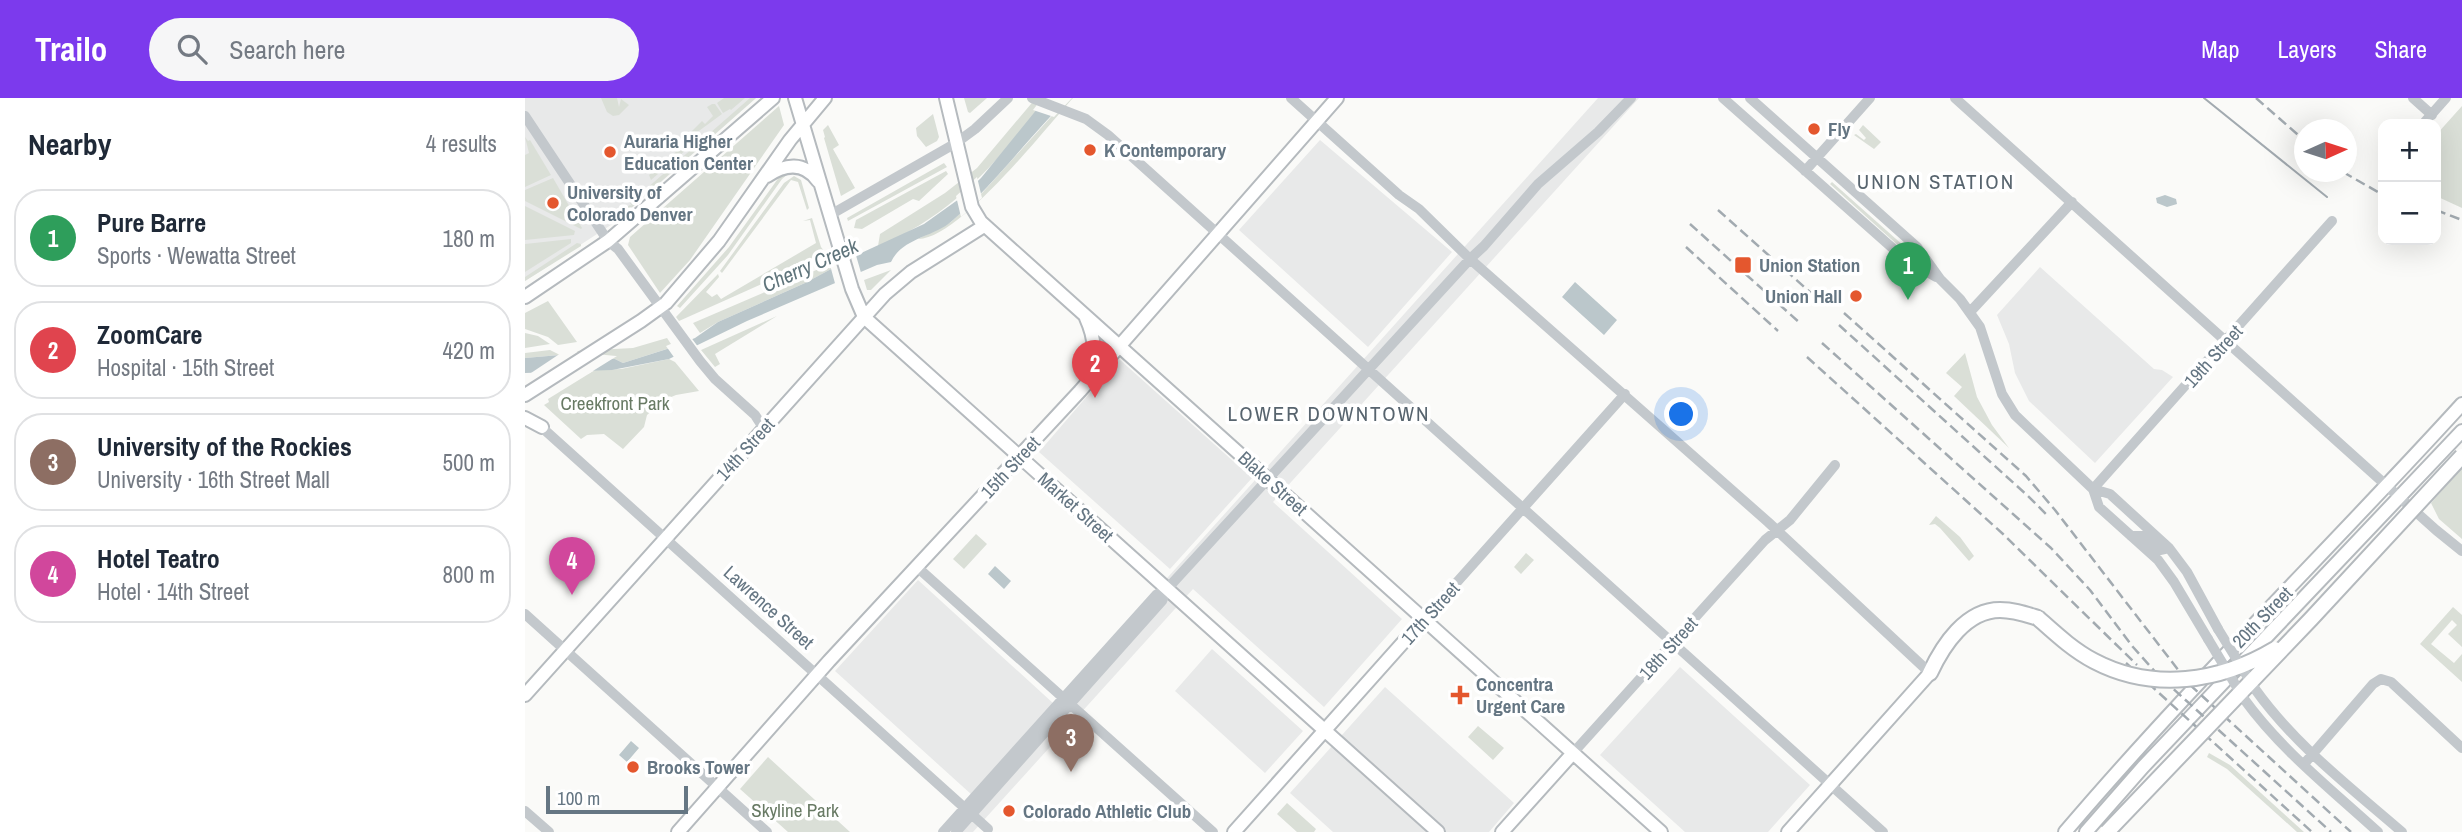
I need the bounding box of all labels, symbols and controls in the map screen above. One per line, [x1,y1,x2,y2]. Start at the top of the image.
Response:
search box [149,18,639,81]
text: Trailo [35,27,107,71]
icon: search [173,30,211,68]
text: Search here [229,32,345,67]
text: Map [2201,33,2239,65]
text: Layers [2277,33,2336,65]
text: Share [2374,33,2427,65]
place label: Fly [1828,116,1851,142]
north arrow [2294,119,2357,182]
map controls [2378,119,2441,245]
button: + [2378,119,2441,182]
marker: Fly [1806,121,1822,137]
text: Nearby [28,124,111,164]
text: 4 results [426,128,497,159]
place label: Auraria Higher Education Center [624,128,753,176]
place label: K Contemporary [1104,137,1226,163]
marker: K Contemporary [1082,142,1098,158]
marker: Auraria Higher Education Center [602,144,618,160]
district label: UNION STATION [1857,167,2015,196]
place label: University of Colorado Denver [567,179,693,227]
button: − [2378,182,2441,245]
marker: University of Colorado Denver [545,195,561,211]
text: Pure Barre [97,205,206,240]
text: 1 [48,223,58,254]
text: 180 m [443,223,495,254]
water label: Cherry Creek [757,230,864,299]
text: Sports · Wewatta Street [97,240,296,271]
pin: 1 [1885,242,1931,300]
place label: Union Station [1759,252,1860,278]
marker: Union Station [1733,255,1753,275]
place label: Union Hall [1765,283,1842,309]
marker: Union Hall [1848,288,1864,304]
text: ZoomCare [97,317,202,352]
street label: 19th Street [2178,318,2249,393]
text: 2 [48,335,58,366]
text: 420 m [443,335,495,366]
pin: 2 [1072,340,1118,398]
text: Hospital · 15th Street [97,352,274,383]
park label: Creekfront Park [560,390,670,416]
your location [1664,397,1698,431]
district label: LOWER DOWNTOWN [1228,399,1430,428]
street label: 14th Street [710,411,781,486]
text: University of the Rockies [97,429,352,464]
street label: 15th Street [974,430,1046,504]
street label: Blake Street [1233,445,1314,522]
text: 3 [48,447,58,478]
text: 500 m [443,447,495,478]
text: University · 16th Street Mall [97,464,330,495]
street label: Market Street [1033,466,1120,548]
pin: 4 [549,537,595,595]
text: Hotel Teatro [97,541,220,576]
text: 4 [48,559,58,590]
text: 800 m [443,559,495,590]
street label: Lawrence Street [718,559,820,655]
street label: 17th Street [1395,575,1466,650]
text: Hotel · 14th Street [97,576,249,607]
street label: 20th Street [2226,580,2298,653]
street label: 18th Street [1633,610,1704,685]
place label: Concentra Urgent Care [1476,671,1566,719]
marker: Concentra Urgent Care [1450,685,1470,705]
pin: 3 [1048,714,1094,772]
place label: Brooks Tower [647,754,750,780]
marker: Brooks Tower [625,759,641,775]
scale bar [546,783,688,815]
text: 100 m [557,785,600,811]
park label: Skyline Park [751,797,839,823]
place label: Colorado Athletic Club [1023,798,1191,824]
marker: Colorado Athletic Club [1001,803,1017,819]

